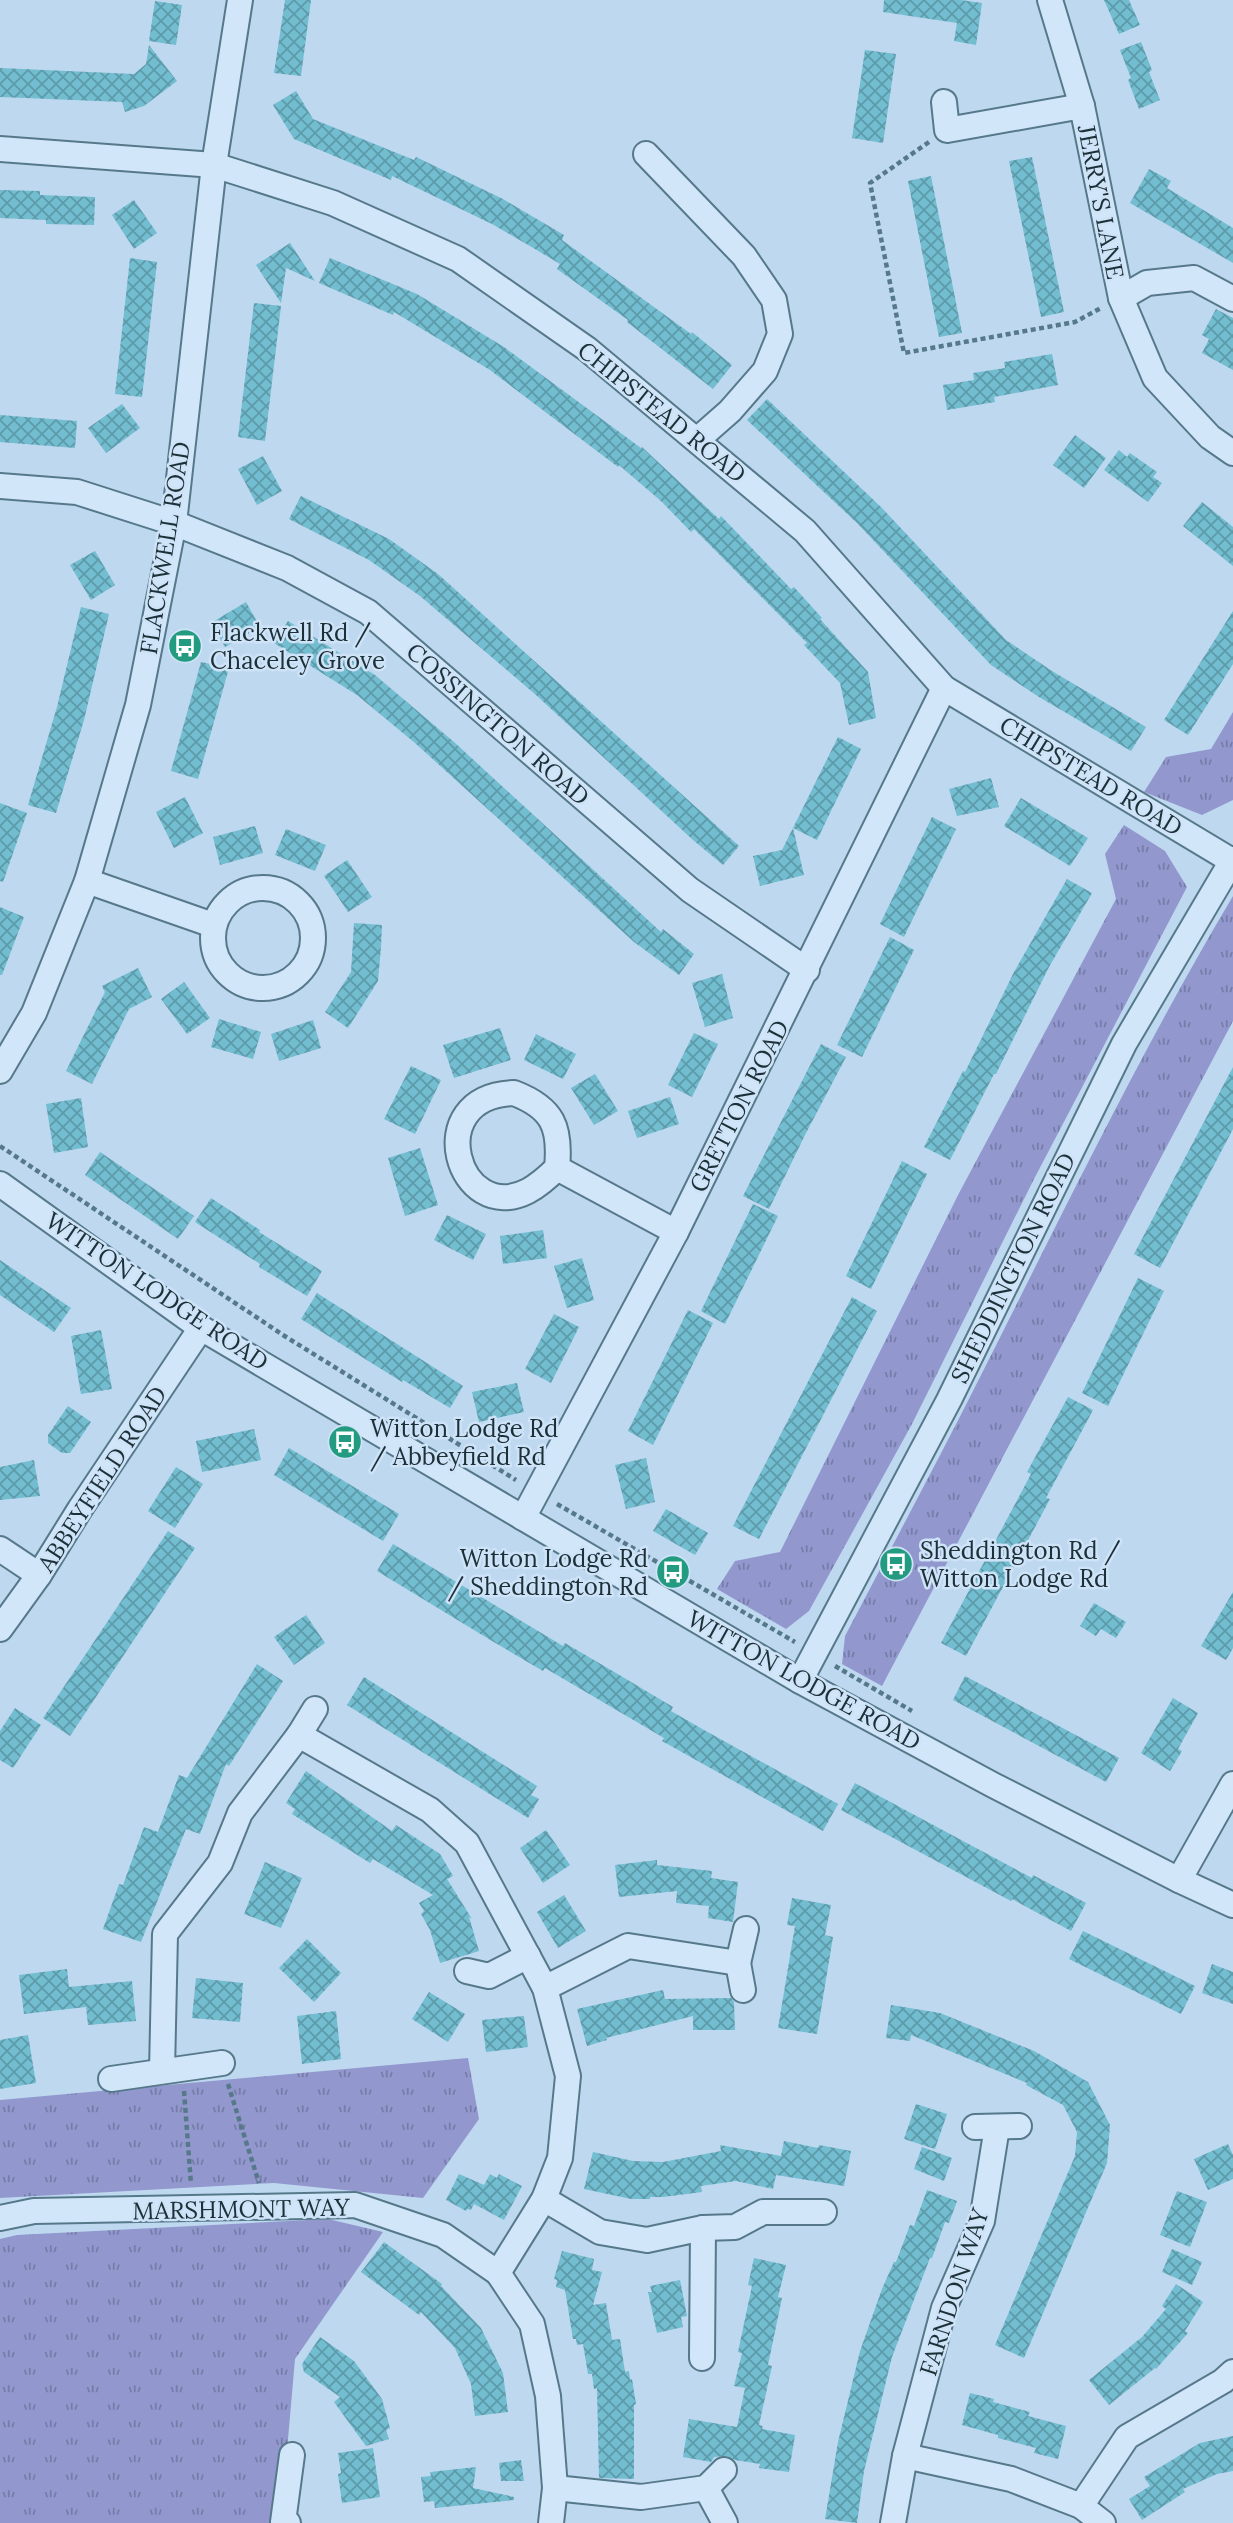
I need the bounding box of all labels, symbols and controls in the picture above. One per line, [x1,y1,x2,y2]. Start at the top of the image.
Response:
street label: JERRY'S LANE [1071,121,1131,282]
street label: CHIPSTEAD ROAD [571,335,753,489]
street label: FLACKWELL ROAD [133,439,197,657]
place label: Flackwell Rd / Chaceley Grove [210,617,385,676]
bus stop icon: Flackwell Rd / Chaceley Grove [166,627,204,665]
street label: COSSINGTON ROAD [400,636,596,812]
street label: CHIPSTEAD ROAD [994,709,1188,843]
street label: GRETTON ROAD [682,1015,796,1197]
street label: SHEDDINGTON ROAD [944,1148,1082,1388]
street label: WITTON LODGE ROAD [40,1205,274,1377]
street label: ABBEYFIELD ROAD [30,1380,174,1579]
place label: Witton Lodge Rd / Abbeyfield Rd [370,1413,558,1472]
bus stop icon: Witton Lodge Rd / Abbeyfield Rd [326,1423,364,1461]
place label: Sheddington Rd / Witton Lodge Rd [920,1535,1121,1594]
place label: Witton Lodge Rd / Sheddington Rd [448,1543,648,1602]
bus stop icon: Sheddington Rd / Witton Lodge Rd [877,1545,915,1583]
bus stop icon: Witton Lodge Rd / Sheddington Rd [654,1553,692,1591]
street label: WITTON LODGE ROAD [682,1603,926,1757]
street label: MARSHMONT WAY [132,2192,351,2226]
street label: FARNDON WAY [912,2204,996,2380]

